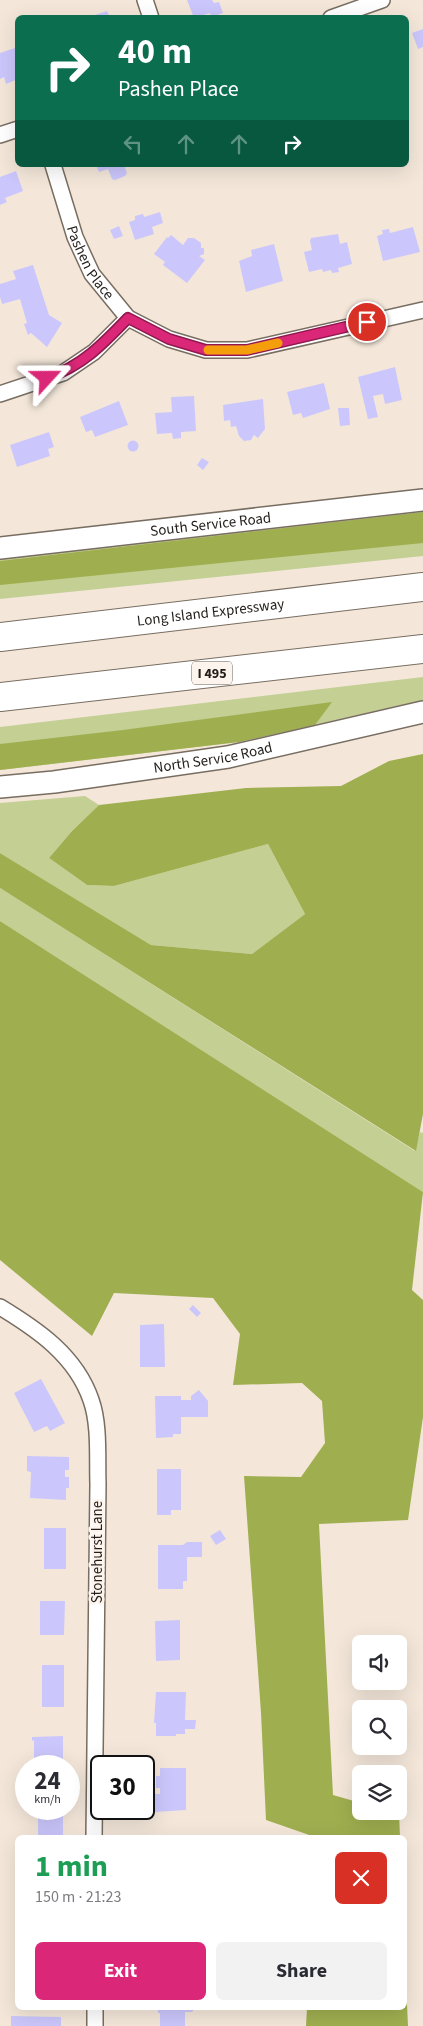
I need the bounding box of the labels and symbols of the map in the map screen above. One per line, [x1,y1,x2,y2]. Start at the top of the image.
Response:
street label: Pashen Place [61,223,119,304]
pin [346,301,388,343]
position arrow [20,351,72,403]
street label: South Service Road [149,507,272,542]
street label: Long Island Expressway [136,593,285,632]
road number: I 495 [192,661,232,684]
street label: North Service Road [152,737,274,779]
street label: Stonehurst Lane [87,1501,108,1603]
speed limit sign: 30 [90,1755,155,1820]

